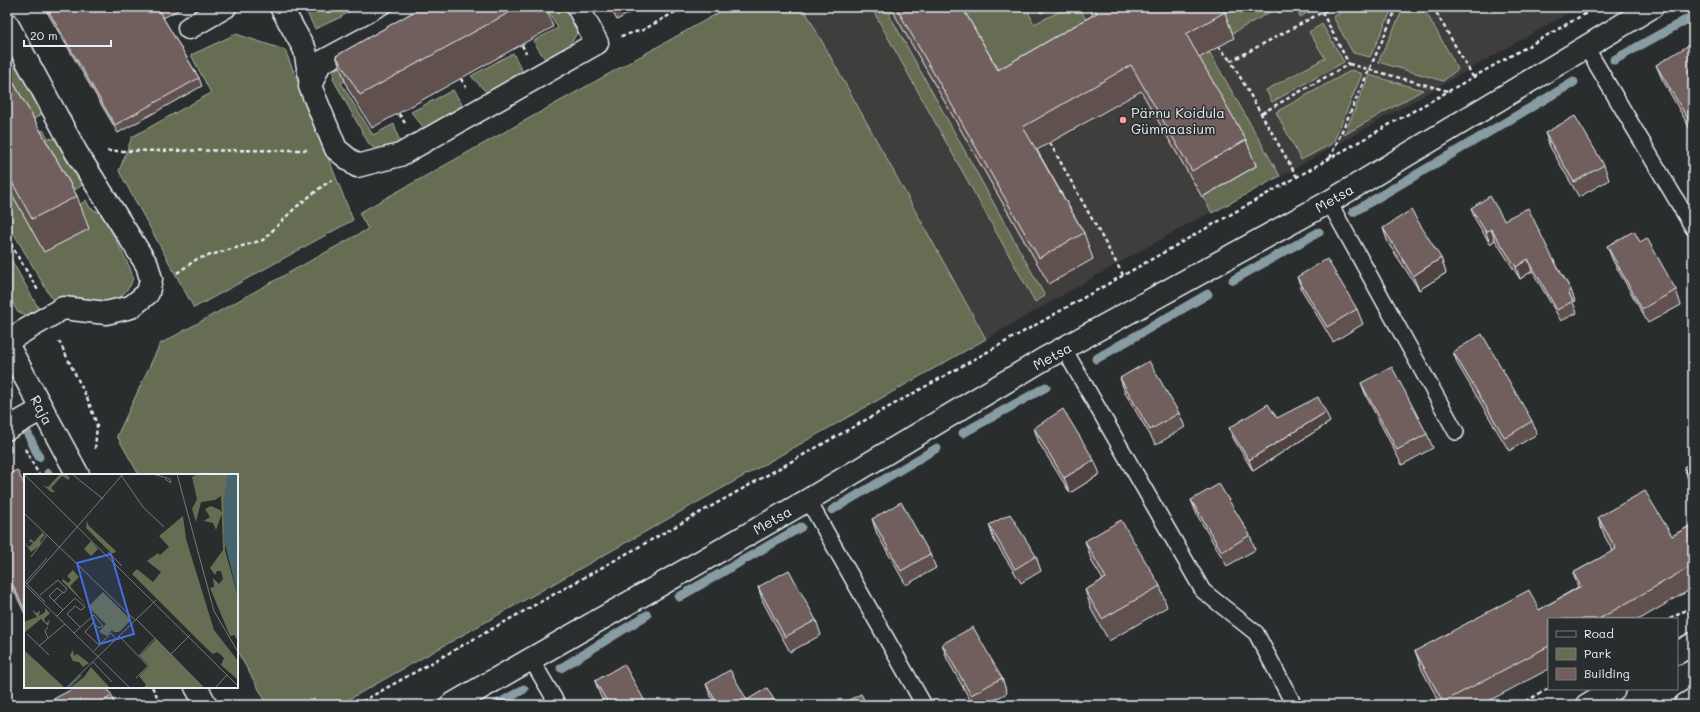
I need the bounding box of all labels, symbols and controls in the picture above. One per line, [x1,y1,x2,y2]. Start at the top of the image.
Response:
scale bar [24,22,111,48]
text: 20 m [30,27,58,43]
place label: Pärnu Koidula Gümnaasium [1131,103,1225,138]
marker: Pärnu Koidula Gümnaasium [1118,115,1128,125]
street label: Metsa [1311,179,1357,217]
street label: Metsa [1029,338,1075,374]
street label: Raja [26,392,58,428]
inset map [24,474,238,688]
street label: Metsa [749,501,795,539]
legend [1548,618,1678,690]
text: Road [1584,625,1614,641]
text: Park [1584,645,1611,661]
text: Building [1584,665,1630,681]

